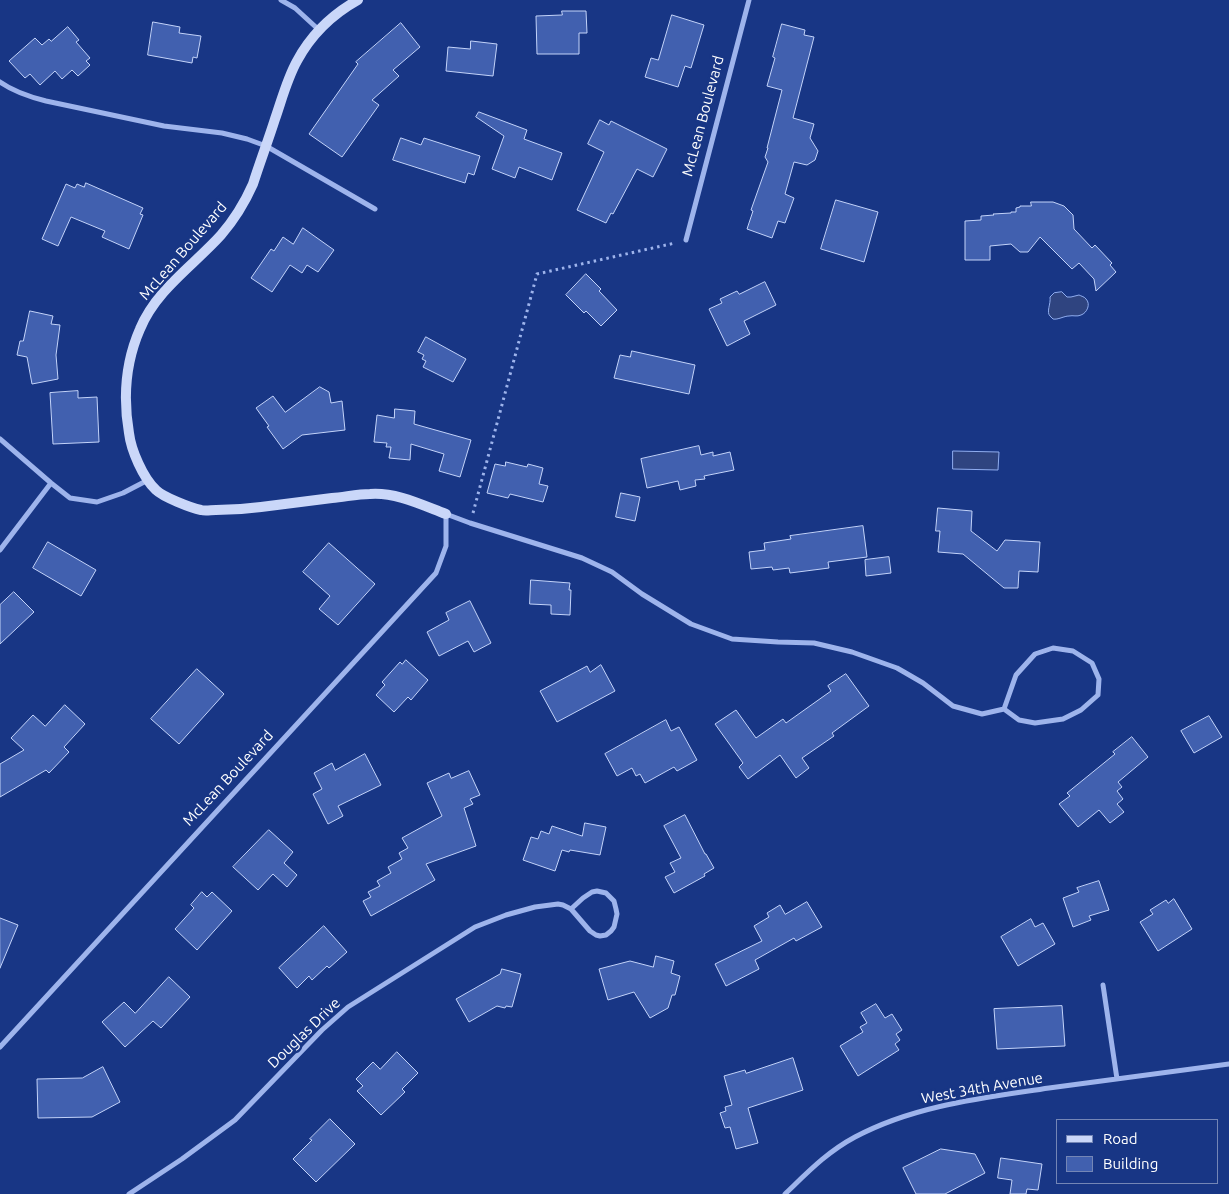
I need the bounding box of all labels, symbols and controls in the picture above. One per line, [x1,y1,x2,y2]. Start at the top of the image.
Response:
street label: McLean Boulevard [678,54,728,178]
street label: McLean Boulevard [135,198,231,304]
street label: McLean Boulevard [179,726,277,830]
street label: Douglas Drive [264,994,344,1072]
street label: West 34th Avenue [920,1068,1044,1108]
legend [1056,1119,1219,1184]
text: Road [1103,1130,1138,1147]
text: Building [1103,1155,1158,1172]

